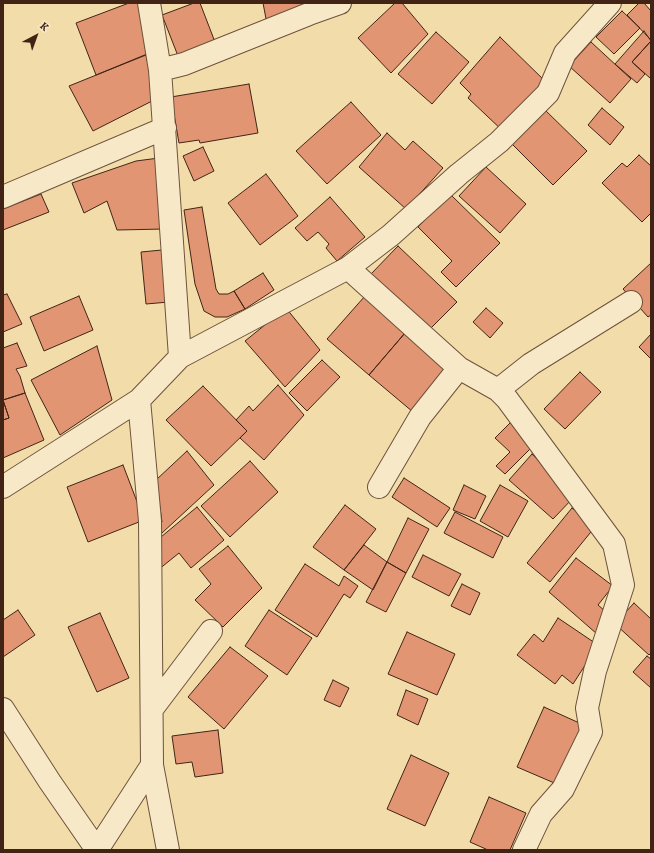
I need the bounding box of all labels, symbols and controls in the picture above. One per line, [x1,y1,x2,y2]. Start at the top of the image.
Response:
north arrow [16,16,56,56]
text: K [37,19,52,35]

